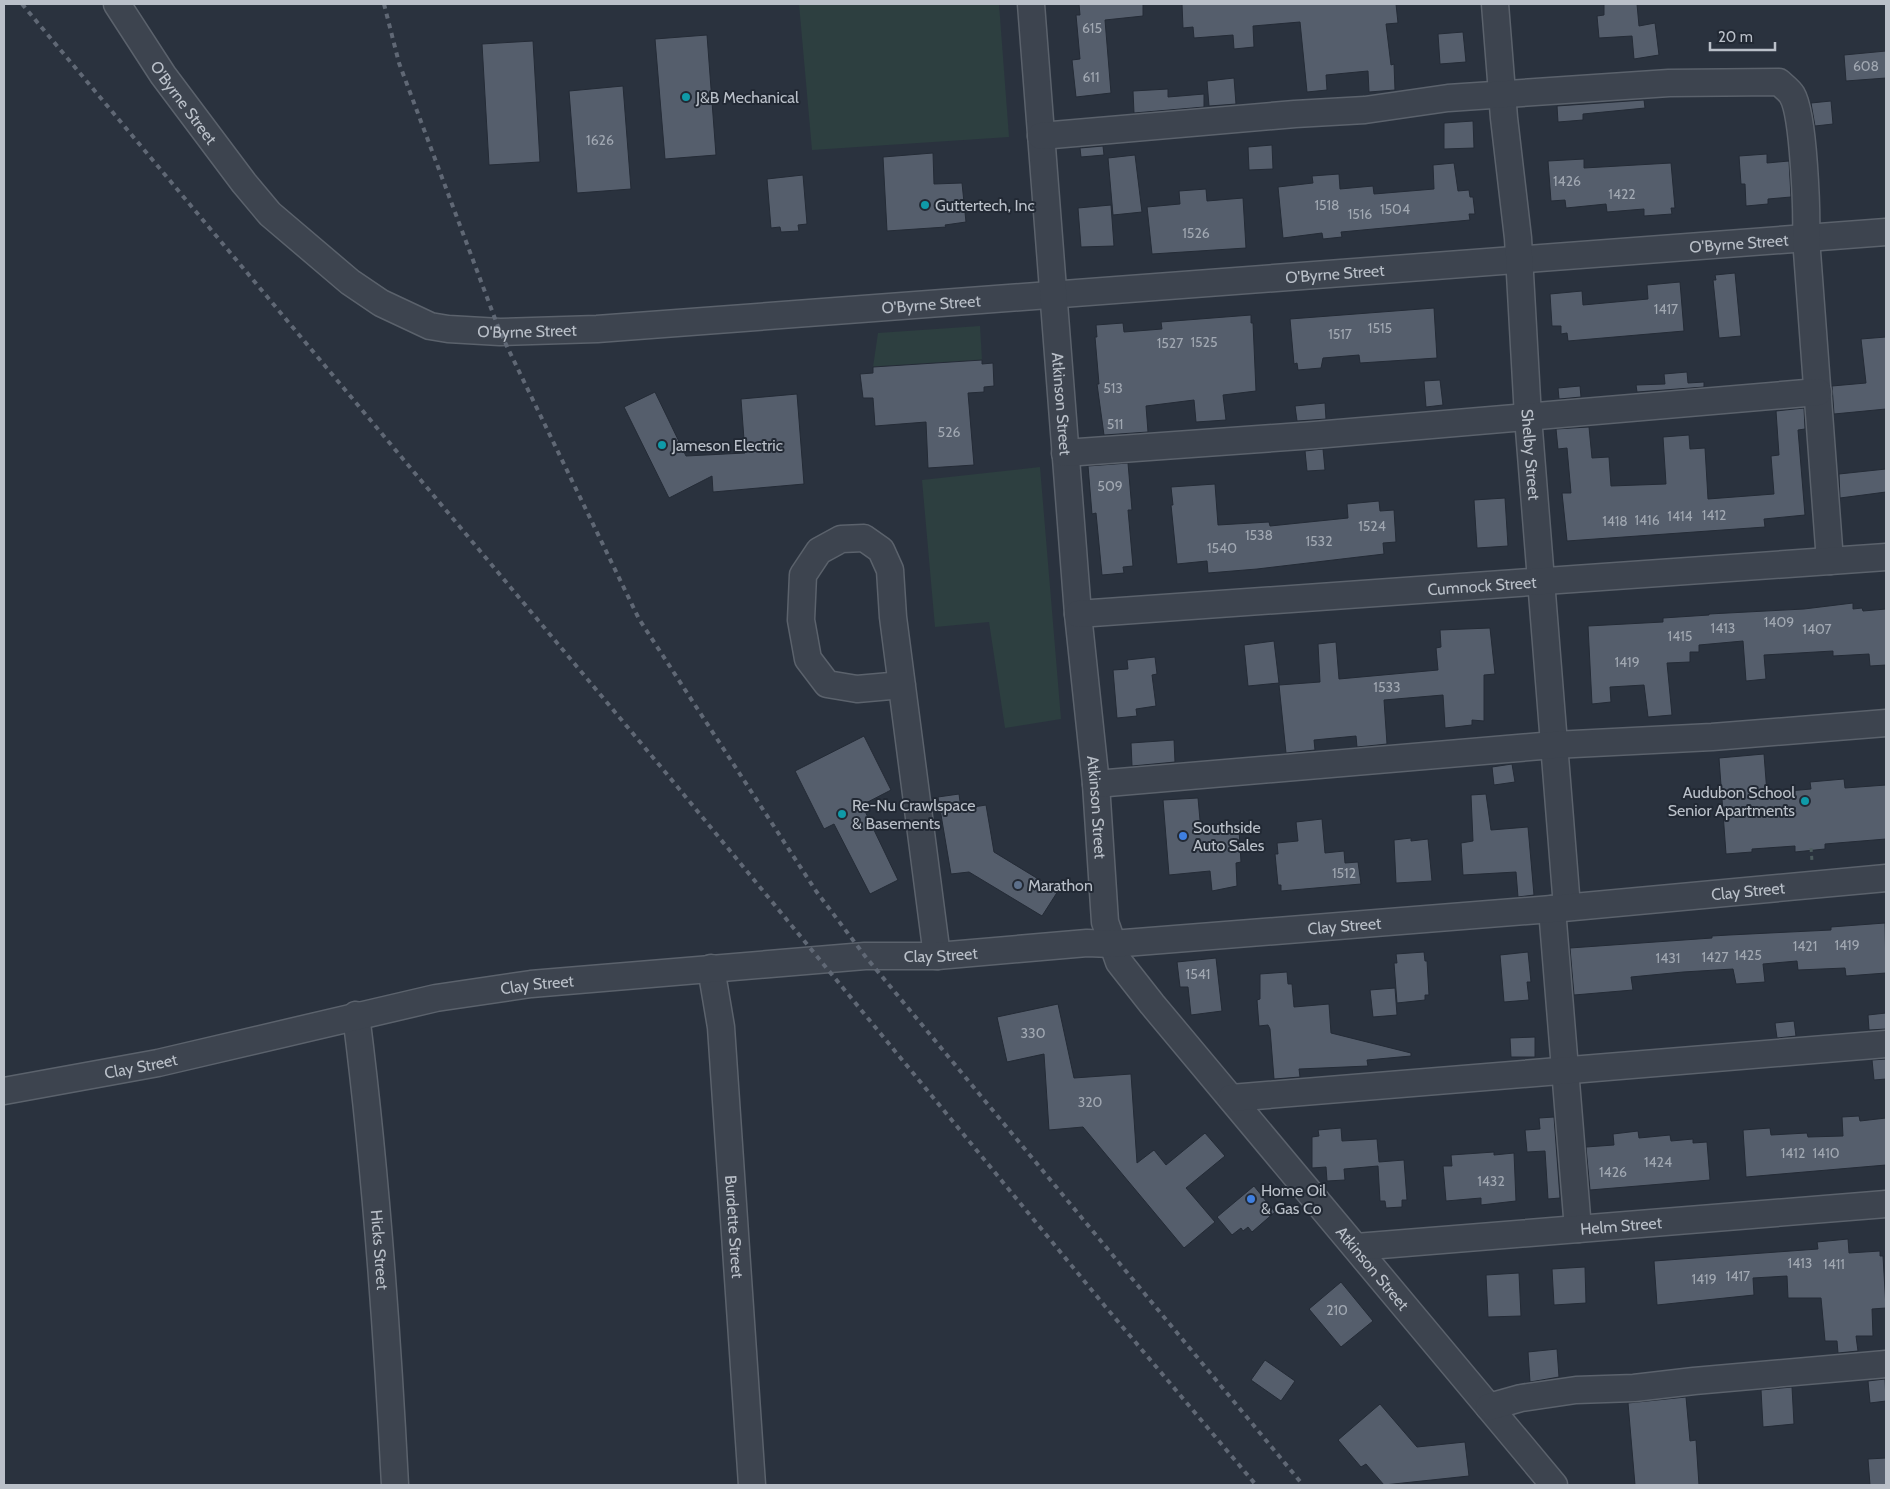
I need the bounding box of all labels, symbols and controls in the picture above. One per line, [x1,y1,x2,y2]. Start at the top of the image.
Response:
house number: 615 [1082,19,1102,37]
scale bar [1710,20,1775,52]
text: 20 m [1718,28,1753,46]
street label: O'Byrne Street [147,57,221,148]
house number: 608 [1853,57,1879,75]
house number: 611 [1083,68,1099,86]
place label: J&B Mechanical [695,88,799,107]
marker: J&B Mechanical [680,91,692,103]
house number: 1626 [586,131,614,149]
house number: 1426 [1553,172,1581,190]
house number: 1422 [1608,185,1636,203]
place label: Guttertech, Inc [935,196,1035,215]
house number: 1518 [1314,196,1340,214]
marker: Guttertech, Inc [919,199,931,211]
house number: 1504 [1380,200,1410,218]
house number: 1516 [1348,205,1372,223]
house number: 1526 [1182,224,1210,242]
street label: O'Byrne Street [1688,230,1790,256]
street label: O'Byrne Street [1285,260,1386,287]
street label: O'Byrne Street [881,291,982,317]
house number: 1417 [1654,300,1678,318]
house number: 1515 [1368,319,1392,337]
street label: O'Byrne Street [477,320,578,342]
house number: 1517 [1328,325,1352,343]
house number: 1525 [1190,333,1218,351]
house number: 1527 [1157,334,1183,352]
street label: Atkinson Street [1048,351,1075,457]
house number: 513 [1103,379,1123,397]
street label: Shelby Street [1518,408,1544,501]
house number: 511 [1107,415,1123,433]
house number: 526 [938,423,960,441]
place label: Jameson Electric [671,436,783,455]
marker: Jameson Electric [656,439,668,451]
house number: 509 [1097,477,1123,495]
house number: 1412 [1702,506,1726,524]
house number: 1414 [1667,507,1693,525]
house number: 1416 [1634,511,1660,529]
house number: 1418 [1602,512,1628,530]
house number: 1524 [1358,517,1386,535]
house number: 1538 [1245,526,1273,544]
house number: 1532 [1305,532,1333,550]
house number: 1540 [1207,539,1237,557]
street label: Cumnock Street [1427,572,1538,599]
house number: 1409 [1764,613,1794,631]
house number: 1413 [1711,619,1735,637]
house number: 1407 [1802,620,1832,638]
house number: 1415 [1668,627,1692,645]
house number: 1419 [1614,653,1640,671]
house number: 1533 [1373,678,1401,696]
street label: Atkinson Street [1084,755,1110,860]
place label: Audubon School Senior Apartments [1668,783,1795,820]
marker: Audubon School Senior Apartments [1799,795,1811,807]
place label: Re-Nu Crawlspace & Basements [852,796,976,833]
marker: Re-Nu Crawlspace & Basements [836,808,848,820]
place label: Southside Auto Sales [1193,818,1265,855]
marker: Southside Auto Sales [1177,830,1189,842]
house number: 1512 [1332,864,1356,882]
place label: Marathon [1028,876,1093,895]
street label: Clay Street [1710,878,1786,904]
marker: Marathon [1012,879,1024,891]
street label: Clay Street [1307,913,1383,938]
house number: 1419 [1834,936,1860,954]
house number: 1421 [1793,937,1817,955]
street label: Clay Street [904,943,979,966]
house number: 1425 [1734,946,1762,964]
house number: 1427 [1701,948,1729,966]
house number: 1431 [1656,949,1680,967]
house number: 1541 [1186,965,1210,983]
street label: Clay Street [499,971,575,998]
house number: 330 [1021,1024,1046,1042]
street label: Clay Street [103,1049,180,1082]
house number: 320 [1078,1093,1103,1111]
house number: 1412 [1781,1144,1805,1162]
house number: 1410 [1813,1144,1840,1162]
house number: 1424 [1644,1153,1672,1171]
house number: 1426 [1599,1163,1627,1181]
house number: 1432 [1477,1172,1505,1190]
street label: Burdette Street [722,1174,748,1280]
place label: Home Oil & Gas Co [1261,1181,1326,1218]
marker: Home Oil & Gas Co [1245,1193,1257,1205]
street label: Hicks Street [367,1209,393,1291]
street label: Helm Street [1580,1213,1663,1238]
street label: Atkinson Street [1332,1222,1414,1314]
house number: 1413 [1788,1254,1812,1272]
house number: 1411 [1823,1255,1845,1273]
house number: 1417 [1726,1267,1750,1285]
house number: 1419 [1691,1270,1717,1288]
house number: 210 [1326,1301,1348,1319]

